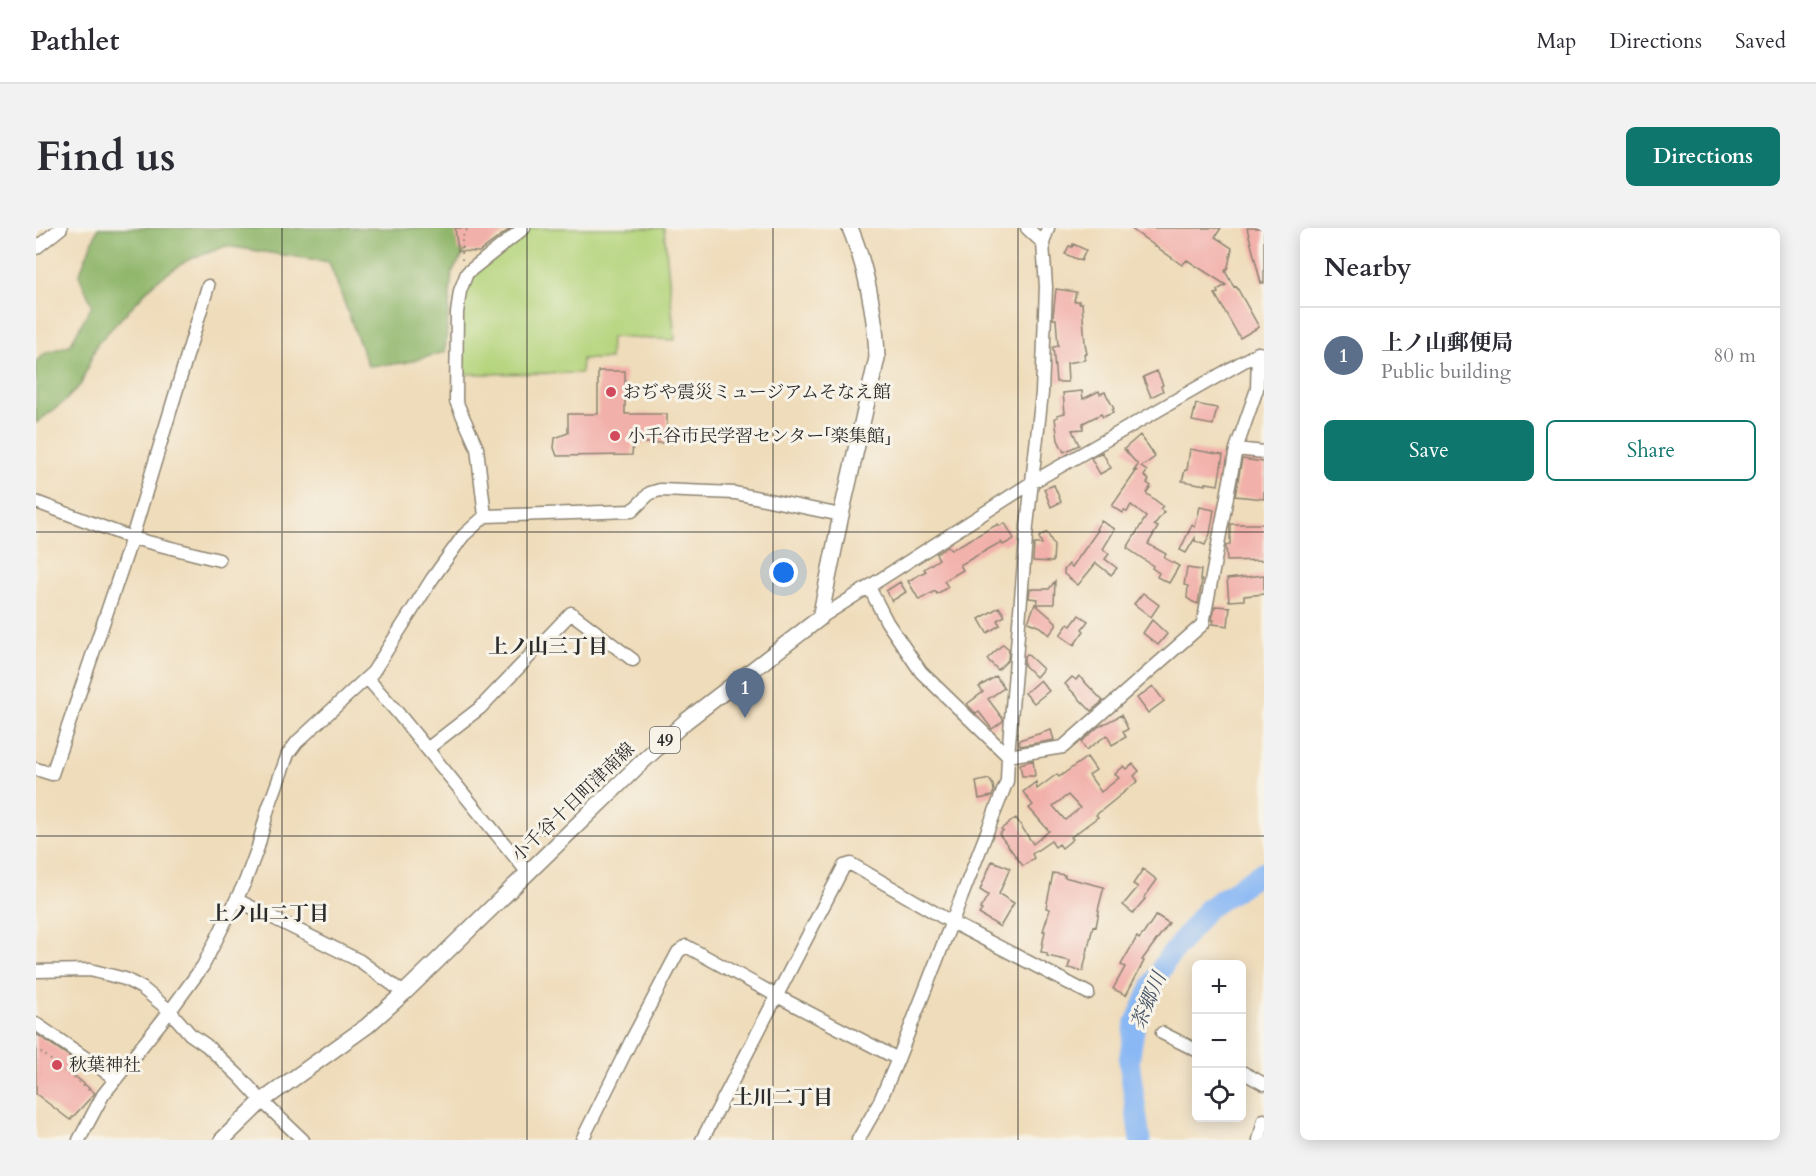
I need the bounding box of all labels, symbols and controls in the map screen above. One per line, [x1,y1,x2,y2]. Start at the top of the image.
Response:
text: Pathlet [30,22,119,60]
text: Map [1536,27,1576,56]
text: Directions [1609,27,1702,56]
text: Saved [1735,27,1786,56]
button: Directions [1626,127,1780,186]
text: Find us [36,128,176,185]
text: Nearby [1324,250,1412,285]
text: 上ノ山郵便局 [1381,328,1513,358]
text: 1 [1338,342,1349,369]
text: 80 m [1713,342,1756,369]
text: Public building [1381,358,1511,385]
place label: おぢや震災ミュージアムそなえ館 [623,380,891,405]
marker: おぢや震災ミュージアムそなえ館 [604,385,618,399]
button: Save [1324,420,1534,481]
button: Share [1546,420,1756,481]
place label: 小千谷市民学習センター「楽集館」 [627,424,891,449]
marker: 小千谷市民学習センター「楽集館」 [608,429,622,443]
your location [769,558,798,587]
district label: 上ノ山三丁目 [488,633,608,660]
pin: 1 [726,668,764,718]
road number: 49 [650,727,680,753]
street label: 小千谷十日町津南線 [506,737,640,868]
district label: 上ノ山二丁目 [209,900,329,927]
map controls [1192,960,1246,1122]
button: + [1192,960,1246,1014]
water label: 茶郷川 [1124,966,1173,1034]
button: − [1192,1014,1246,1068]
place label: 秋葉神社 [69,1053,141,1078]
marker: 秋葉神社 [50,1058,64,1072]
button: locate [1192,1068,1246,1122]
district label: 土川二丁目 [733,1084,833,1111]

